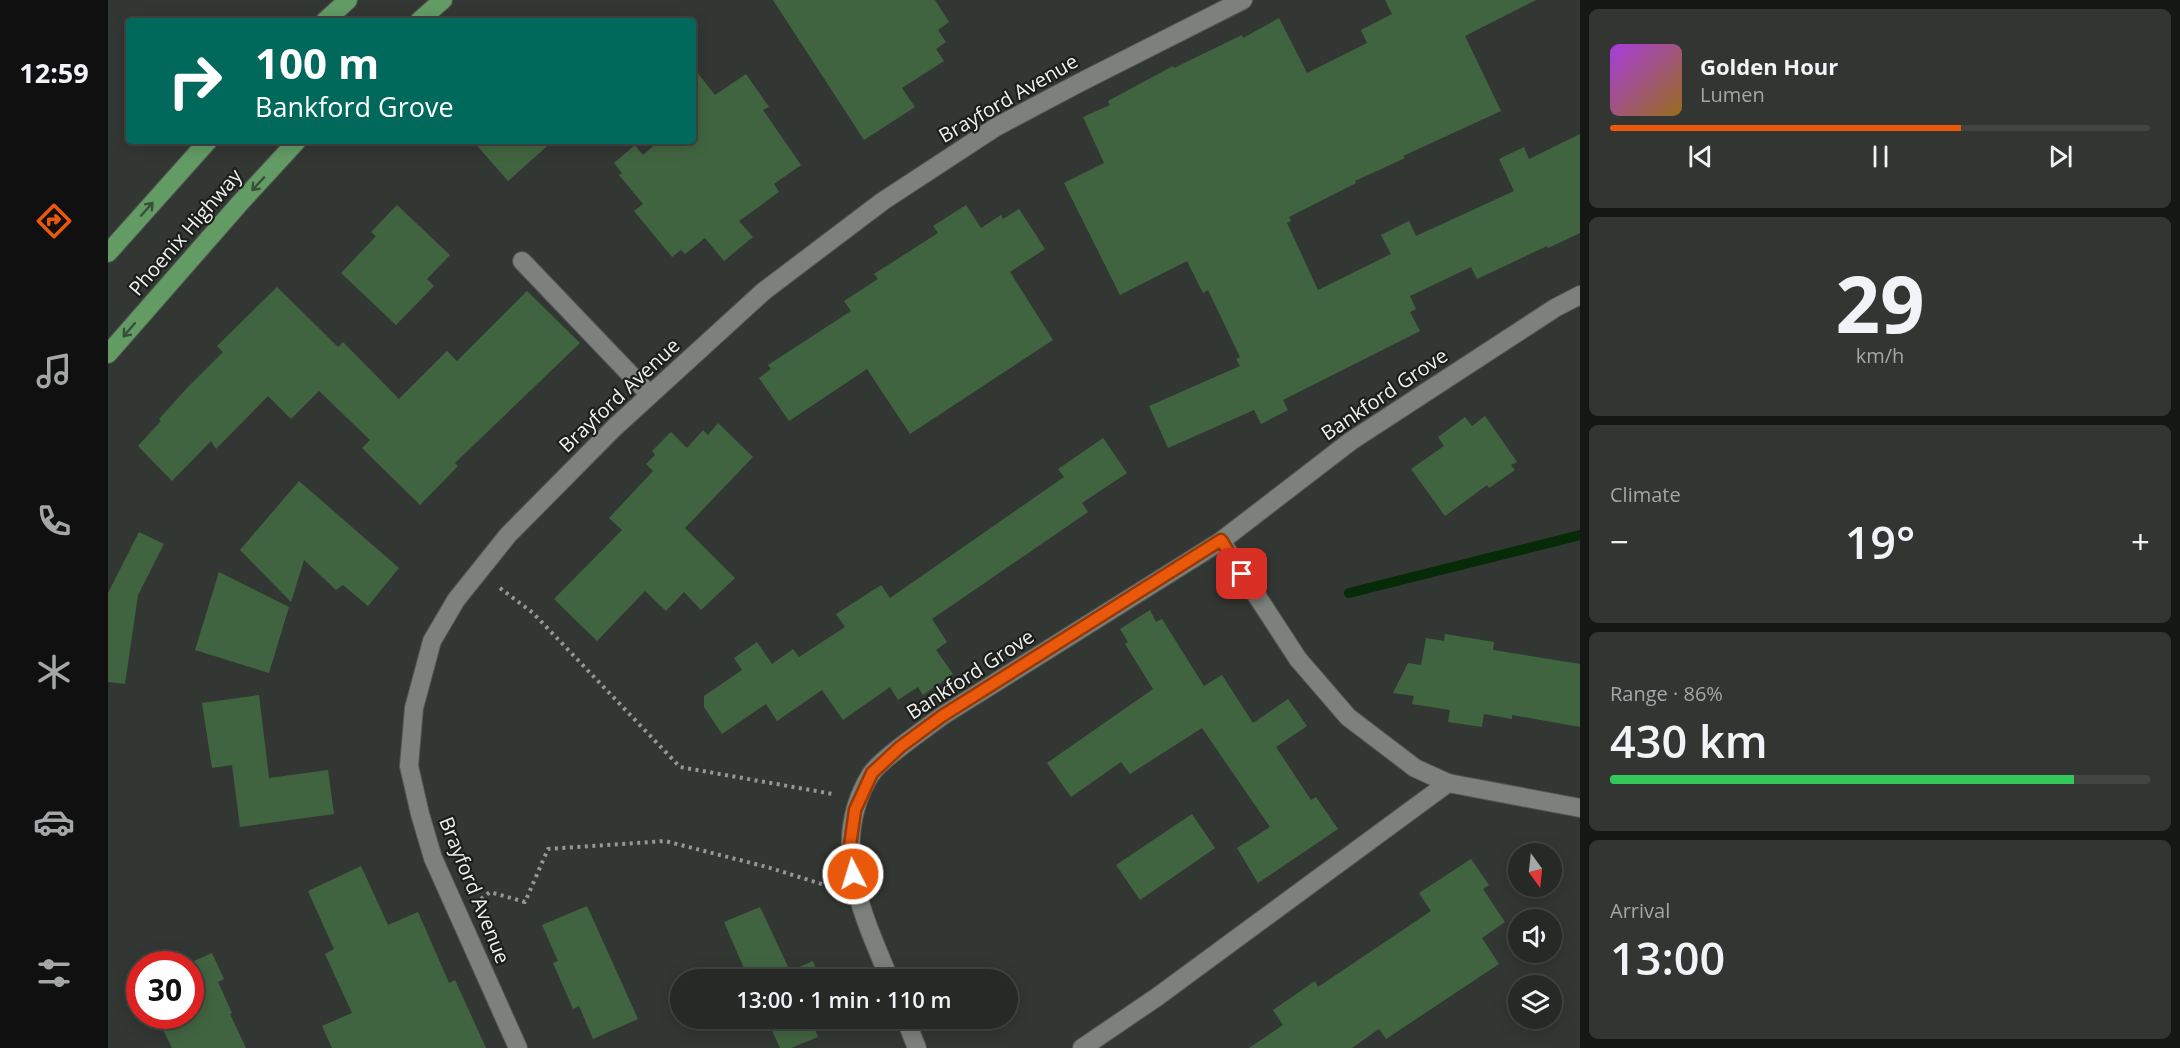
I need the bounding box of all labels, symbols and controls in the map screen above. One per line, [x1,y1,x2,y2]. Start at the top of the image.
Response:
text: 100 m [255,34,379,91]
icon: right [156,42,234,120]
street label: Brayford Avenue [934,47,1082,149]
text: Golden Hour [1700,51,1838,81]
text: 12:59 [19,54,89,91]
text: Lumen [1700,81,1765,108]
text: Bankford Grove [255,88,454,125]
icon: previous [1684,140,1717,173]
icon: pause [1864,140,1897,173]
icon: next [2044,140,2077,173]
street label: Phoenix Highway [122,162,248,301]
one-way arrow [251,176,265,191]
icon: directions [33,200,75,242]
one-way arrow [140,202,154,217]
text: 29 [1835,250,1925,356]
one-way arrow [122,323,136,338]
street label: Brayford Avenue [553,332,685,458]
street label: Bankford Grove [1315,342,1453,446]
text: km/h [1856,342,1904,369]
icon: music [33,350,75,392]
text: Climate [1610,481,1681,508]
icon: phone [33,500,75,542]
text: 19° [1845,511,1915,572]
text: − [1610,519,1629,564]
text: + [2131,519,2150,564]
pin [1216,548,1267,599]
icon: arrive [1225,557,1258,590]
street label: Bankford Grove [901,623,1039,725]
icon: climate [33,651,75,693]
text: Range · 86% [1610,680,1723,707]
text: 430 km [1610,710,1768,771]
icon: car [33,801,75,843]
street label: Brayford Avenue [433,813,517,967]
position arrow [821,842,885,906]
north arrow [1508,843,1562,897]
map controls [1508,843,1562,1029]
text: Arrival [1610,897,1670,924]
button: sound [1508,909,1562,963]
text: 13:00 [1610,927,1725,988]
speed limit sign: 30 [126,951,204,1029]
icon: filters [33,952,75,994]
button: layers [1508,975,1562,1029]
text: 13:00 · 1 min · 110 m [736,984,952,1014]

